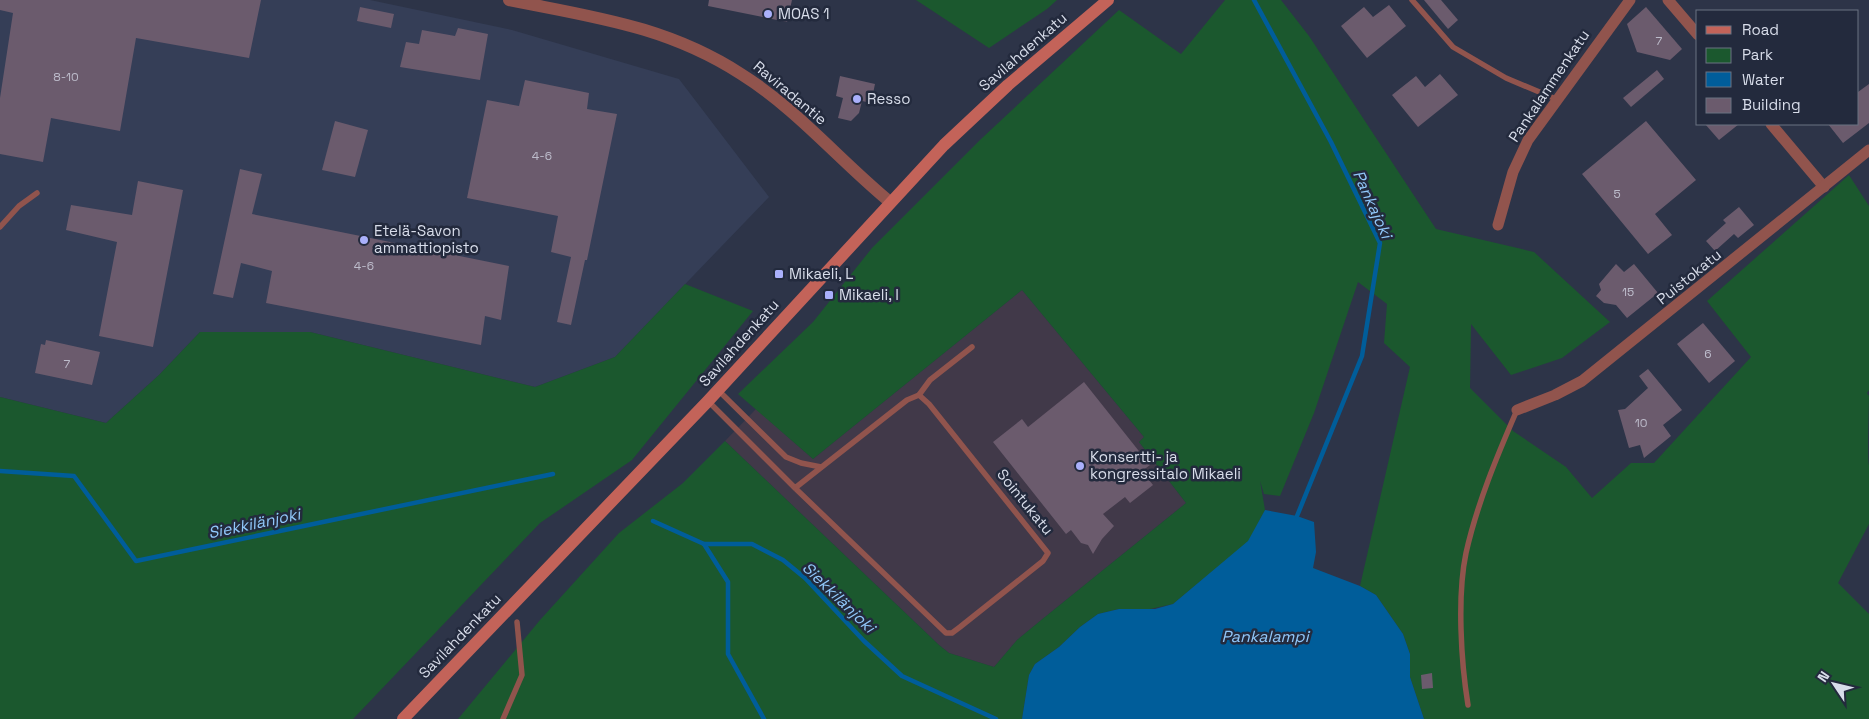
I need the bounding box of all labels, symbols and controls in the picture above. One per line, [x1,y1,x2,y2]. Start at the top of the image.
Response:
place label: MOAS 1 [778,4,830,23]
marker: MOAS 1 [762,8,774,20]
street label: Savilahdenkatu [975,8,1071,95]
legend [1696,10,1859,125]
text: Road [1742,20,1779,39]
street label: Pankalammenkatu [1504,26,1593,146]
house number: 7 [1656,33,1663,49]
text: Park [1742,45,1773,64]
street label: Raviradantie [750,56,831,129]
house number: 8-10 [53,69,79,85]
text: Water [1742,70,1785,89]
place label: Resso [867,89,910,108]
marker: Resso [851,93,863,105]
text: Building [1742,95,1801,114]
house number: 4-6 [532,148,552,164]
water label: Pankajoki [1348,167,1398,243]
house number: 5 [1613,186,1621,202]
place label: Etelä-Savon ammattiopisto [374,221,479,257]
marker: Etelä-Savon ammattiopisto [358,234,370,246]
street label: Puistokatu [1653,245,1725,308]
house number: 4-6 [354,258,374,274]
place label: Mikaeli, L [789,264,854,283]
marker: Mikaeli, L [773,268,785,280]
house number: 15 [1622,284,1634,300]
place label: Mikaeli, I [839,285,899,304]
marker: Mikaeli, I [823,289,835,301]
street label: Savilahdenkatu [695,295,783,390]
house number: 6 [1704,346,1712,362]
house number: 7 [64,356,71,372]
house number: 10 [1635,415,1647,431]
place label: Konsertti- ja kongressitalo Mikaeli [1090,447,1241,483]
marker: Konsertti- ja kongressitalo Mikaeli [1074,460,1086,472]
street label: Sointukatu [993,465,1058,538]
water label: Siekkilänjoki [206,503,304,543]
water label: Siekkilänjoki [798,557,881,639]
street label: Savilahdenkatu [414,589,505,682]
water label: Pankalampi [1221,626,1311,647]
north arrow [1809,659,1859,709]
text: N [1813,668,1833,686]

